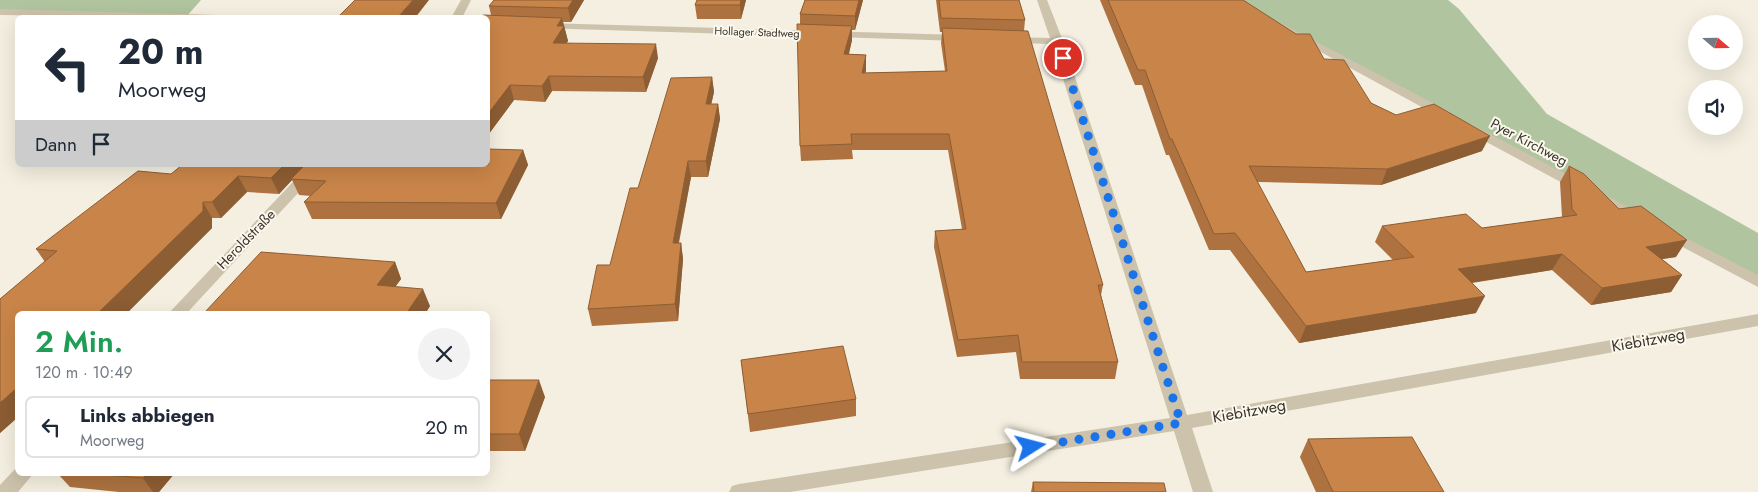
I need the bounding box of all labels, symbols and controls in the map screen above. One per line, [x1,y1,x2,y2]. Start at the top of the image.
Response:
north arrow [1688,15,1742,70]
map controls [1688,15,1743,135]
street label: Hollager Stadtweg [714,23,800,41]
text: 20 m [118,27,203,77]
icon: left [35,35,100,100]
pin [1042,37,1084,79]
icon: arrive [1049,44,1077,72]
text: Moorweg [118,73,207,105]
button: sound [1688,80,1743,135]
street label: Pyer Kirchweg [1487,113,1571,171]
icon: arrive [87,130,115,158]
text: Dann [35,131,77,158]
street label: Heroldstraße [212,205,280,273]
text: 2 Min. [35,320,123,363]
street label: Kiebitzweg [1609,322,1687,358]
button: close [418,328,470,380]
text: 120 m · 10:49 [35,361,133,384]
street label: Kiebitzweg [1210,393,1288,429]
text: Links abbiegen [80,402,215,429]
icon: left [37,413,65,441]
text: 20 m [425,414,468,441]
position arrow [1004,420,1056,472]
text: Moorweg [80,429,144,452]

